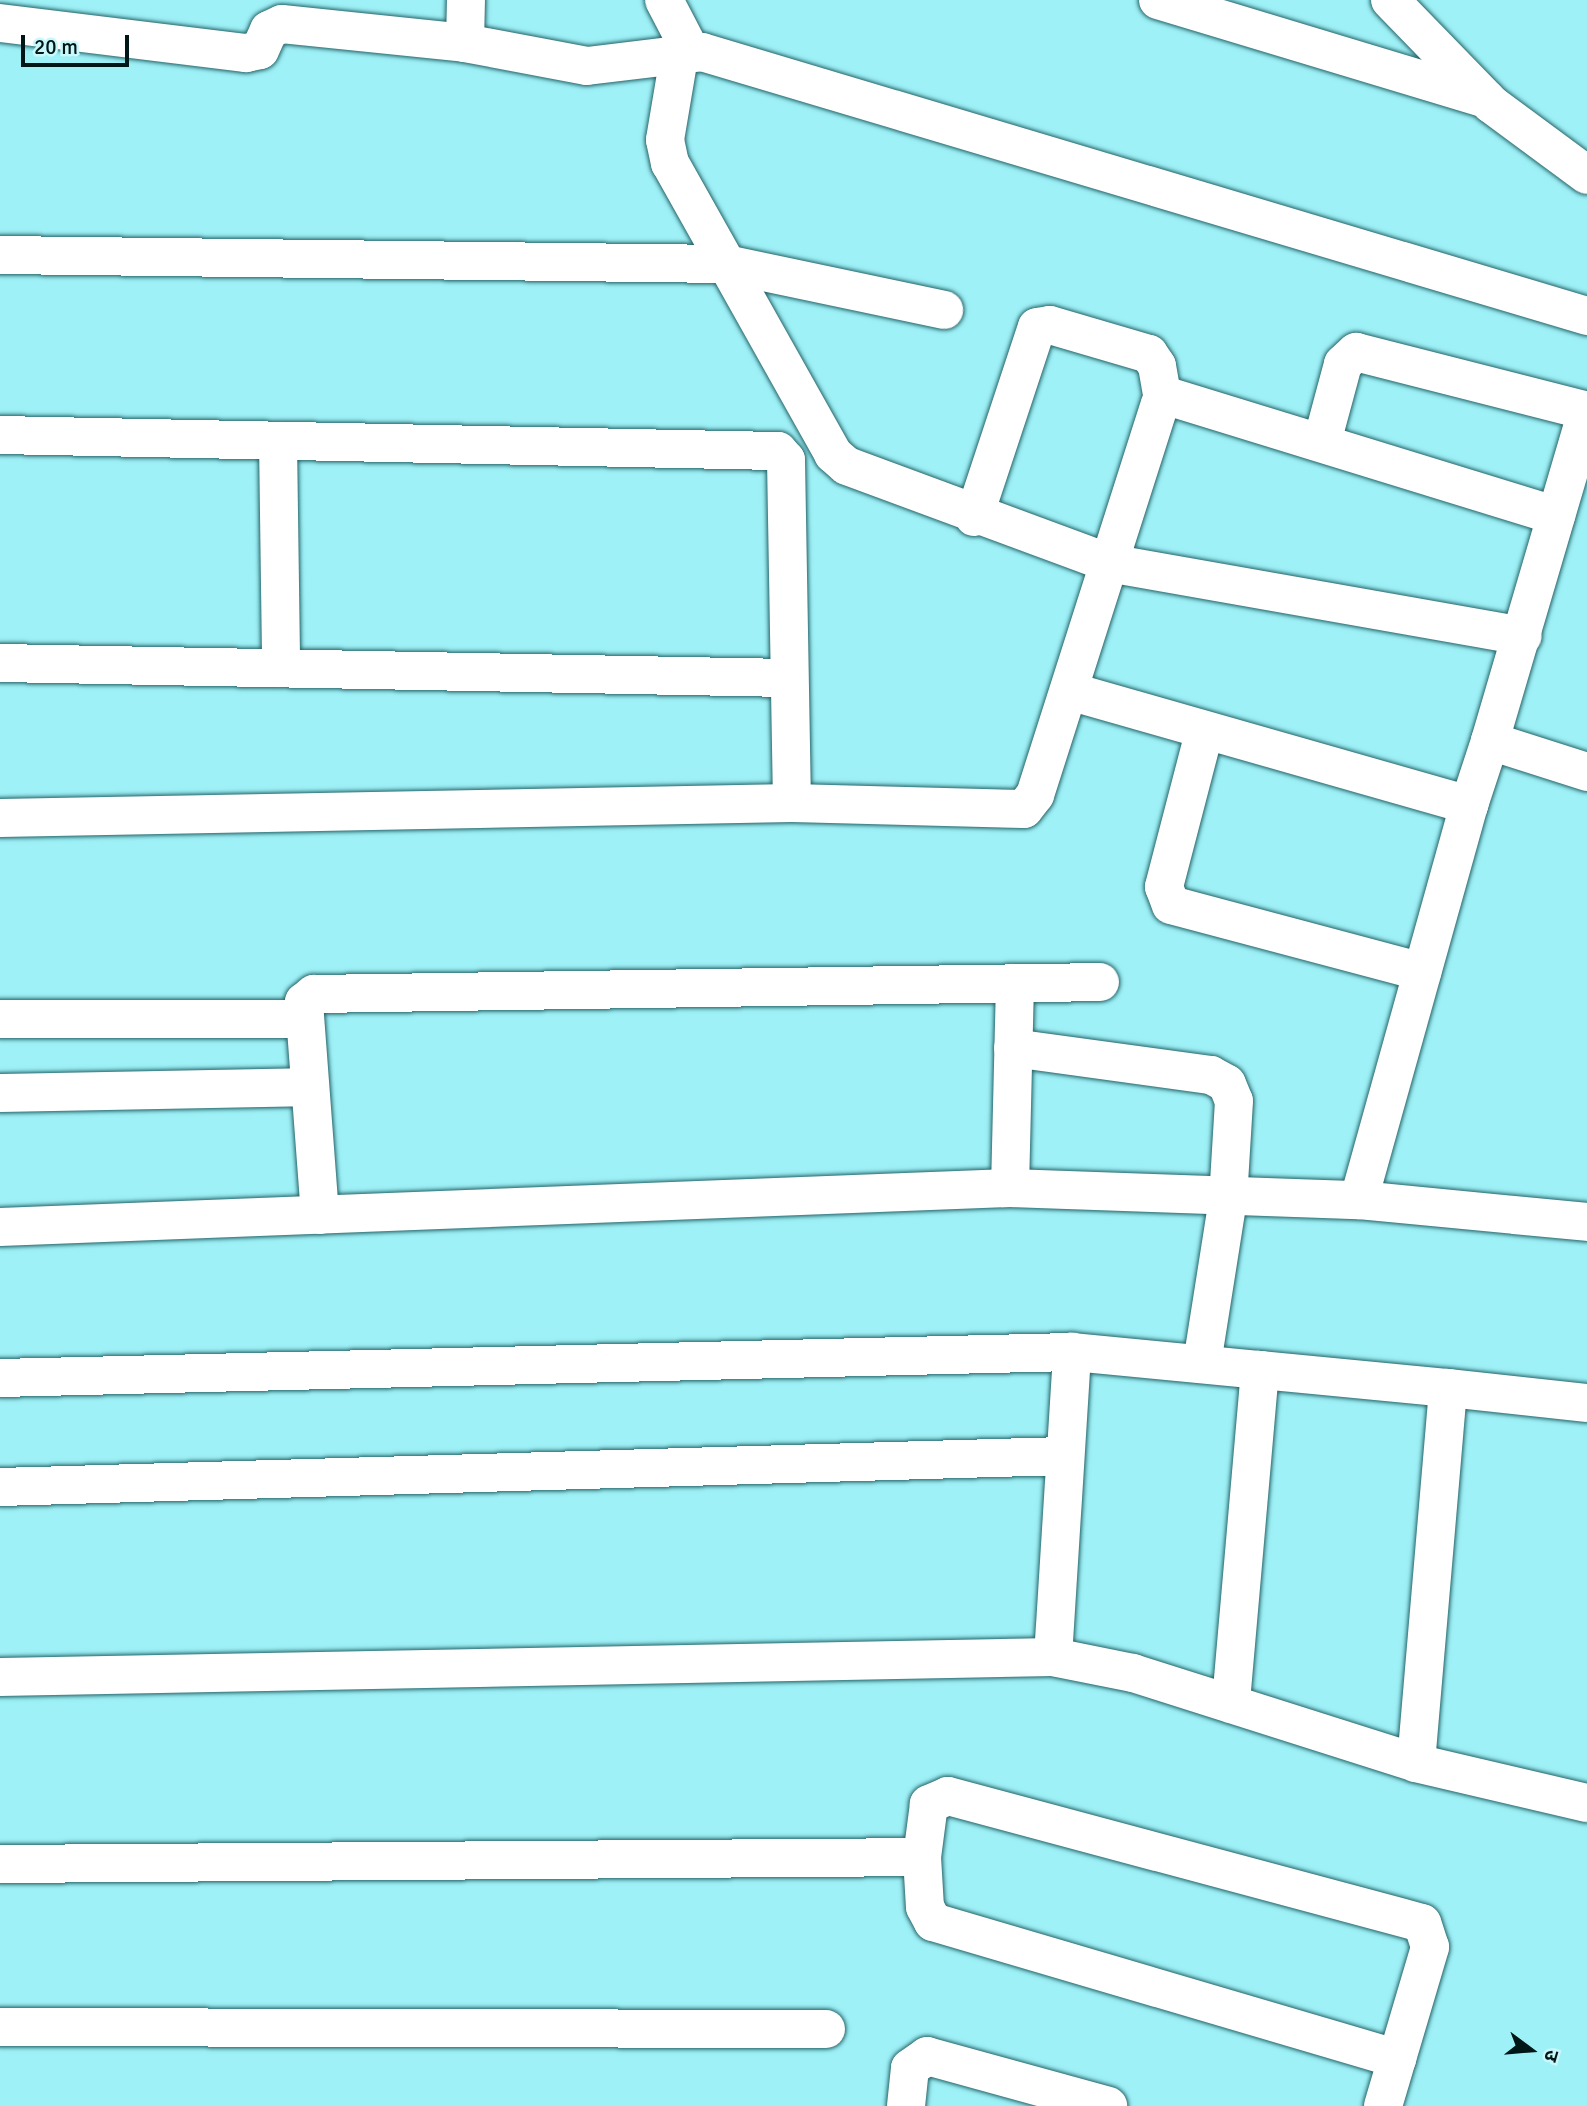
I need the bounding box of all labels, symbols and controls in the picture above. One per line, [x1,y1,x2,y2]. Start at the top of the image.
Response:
scale bar [24,21,133,65]
text: 20 m [34,34,78,60]
north arrow [1496,2015,1566,2085]
text: उ [1538,2047,1564,2064]

